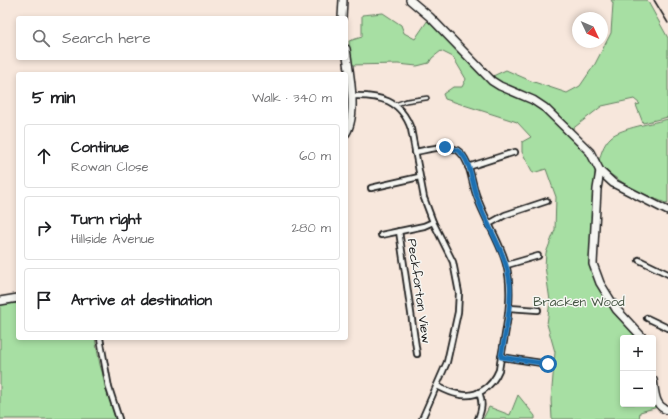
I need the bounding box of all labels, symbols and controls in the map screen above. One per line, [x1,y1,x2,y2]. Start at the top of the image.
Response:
north arrow [572,12,608,48]
search box [16,16,348,60]
icon: search [30,27,52,49]
text: Search here [62,28,151,49]
text: 5 min [32,86,75,110]
text: Walk · 340 m [252,89,332,107]
text: Continue [71,137,129,158]
route end [436,138,454,156]
icon: ahead [33,145,55,167]
text: 60 m [299,147,331,165]
text: Rowan Close [71,158,149,176]
text: Turn right [71,209,142,230]
icon: right [33,217,55,239]
text: 280 m [292,219,331,237]
text: Hillside Avenue [71,230,155,248]
street label: Peckforton View [403,237,435,345]
icon: arrive [33,289,55,311]
text: Arrive at destination [71,290,212,311]
park label: Bracken Wood [533,293,625,311]
map controls [620,335,656,407]
button: + [620,335,656,371]
route start [539,355,557,373]
button: − [620,371,656,407]

